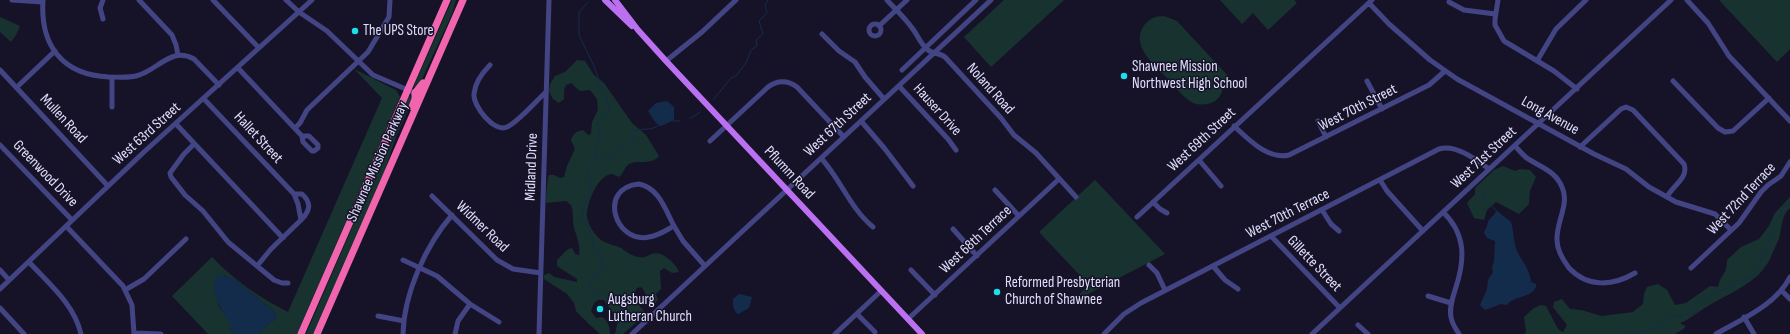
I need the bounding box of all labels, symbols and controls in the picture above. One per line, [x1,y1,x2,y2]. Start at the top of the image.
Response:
place label: The UPS Store [363,22,434,40]
marker: The UPS Store [350,26,360,36]
place label: Shawnee Mission Northwest High School [1132,58,1247,93]
street label: Noland Road [962,60,1018,118]
marker: Shawnee Mission Northwest High School [1119,71,1129,81]
street label: Hauser Drive [909,80,965,140]
street label: West 70th Street [1316,81,1400,135]
street label: West 67th Street [801,89,875,161]
street label: Mullen Road [36,91,90,147]
street label: Long Avenue [1518,93,1582,139]
street label: West 63rd Street [109,99,185,169]
street label: Shawnee Mission Parkway [343,99,413,225]
street label: West 69th Street [1164,104,1240,176]
street label: Hallet Street [230,109,286,167]
street label: West 71st Street [1447,123,1521,193]
street label: Midland Drive [522,133,542,201]
street label: Greenwood Drive [9,137,81,211]
street label: Pflumm Road [760,143,818,203]
street label: West 72nd Terrace [1704,159,1780,239]
street label: West 70th Terrace [1243,185,1333,243]
street label: Widmer Road [452,198,512,256]
street label: West 68th Terrace [936,202,1016,278]
street label: Gillette Street [1283,232,1345,296]
place label: Reformed Presbyterian Church of Shawnee [1005,274,1120,309]
marker: Reformed Presbyterian Church of Shawnee [992,287,1002,297]
place label: Augsburg Lutheran Church [608,291,692,326]
marker: Augsburg Lutheran Church [595,304,605,314]

